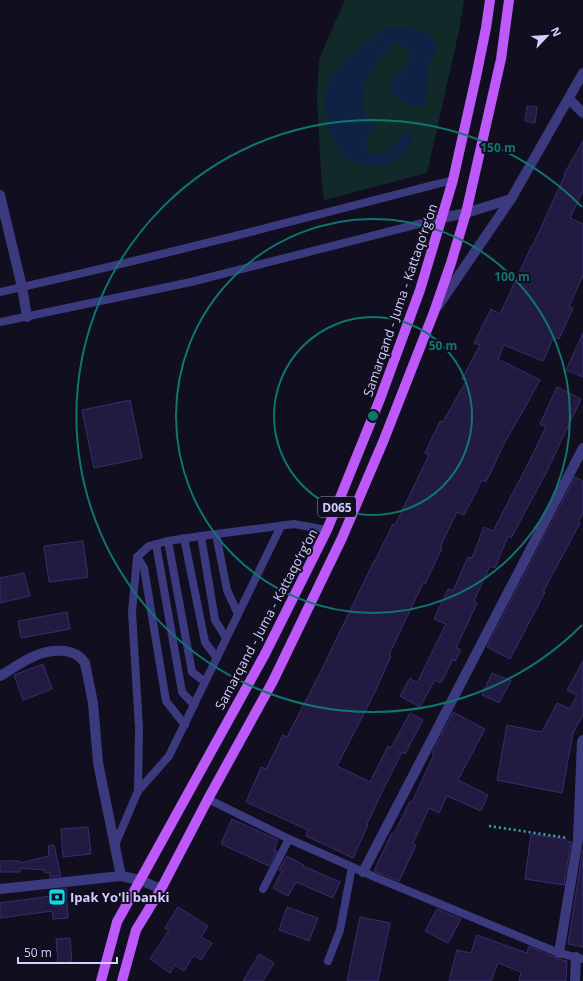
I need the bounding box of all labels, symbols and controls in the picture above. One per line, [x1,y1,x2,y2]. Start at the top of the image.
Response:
north arrow [527,16,567,56]
text: N [548,24,565,39]
text: 150 m [480,139,516,156]
street label: Samarqand - Juma - Kattaqo‘rg‘on [359,201,441,399]
text: 100 m [494,268,530,285]
text: 50 m [429,337,457,354]
centre of rings [366,409,380,423]
road number: D065 [318,497,356,517]
street label: Samarqand - Juma - Kattaqo‘rg‘on [210,525,322,713]
bank icon: Ipak Yo'li banki [47,887,67,907]
place label: Ipak Yo'li banki [70,888,169,906]
scale bar [18,939,117,965]
text: 50 m [24,944,52,961]

